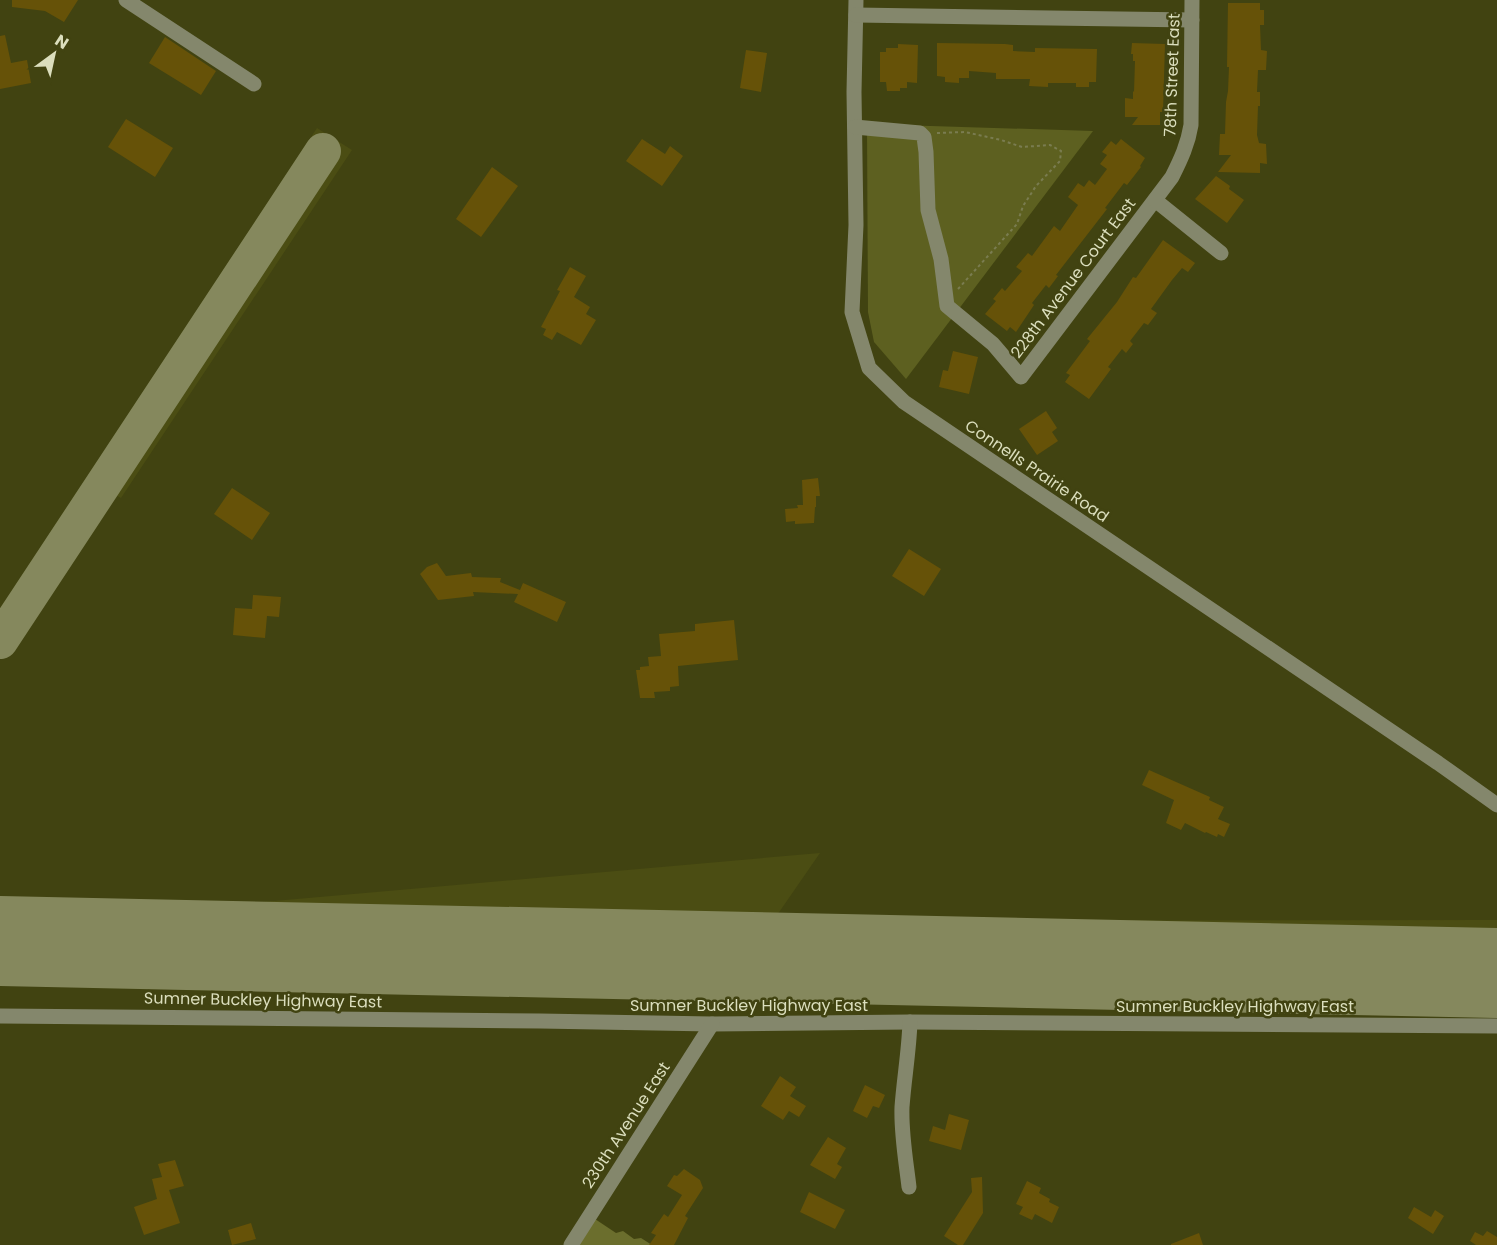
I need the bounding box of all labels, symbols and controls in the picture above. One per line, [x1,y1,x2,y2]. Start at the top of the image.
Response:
street label: 78th Street East [1158,13,1186,137]
north arrow [24,24,84,84]
text: N [51,29,73,55]
street label: 228th Avenue Court East [1005,193,1141,363]
street label: Connells Prairie Road [960,414,1114,528]
street label: Sumner Buckley Highway East [144,986,382,1014]
street label: Sumner Buckley Highway East [630,994,868,1017]
street label: Sumner Buckley Highway East [1116,995,1354,1018]
street label: 230th Avenue East [576,1057,676,1193]

